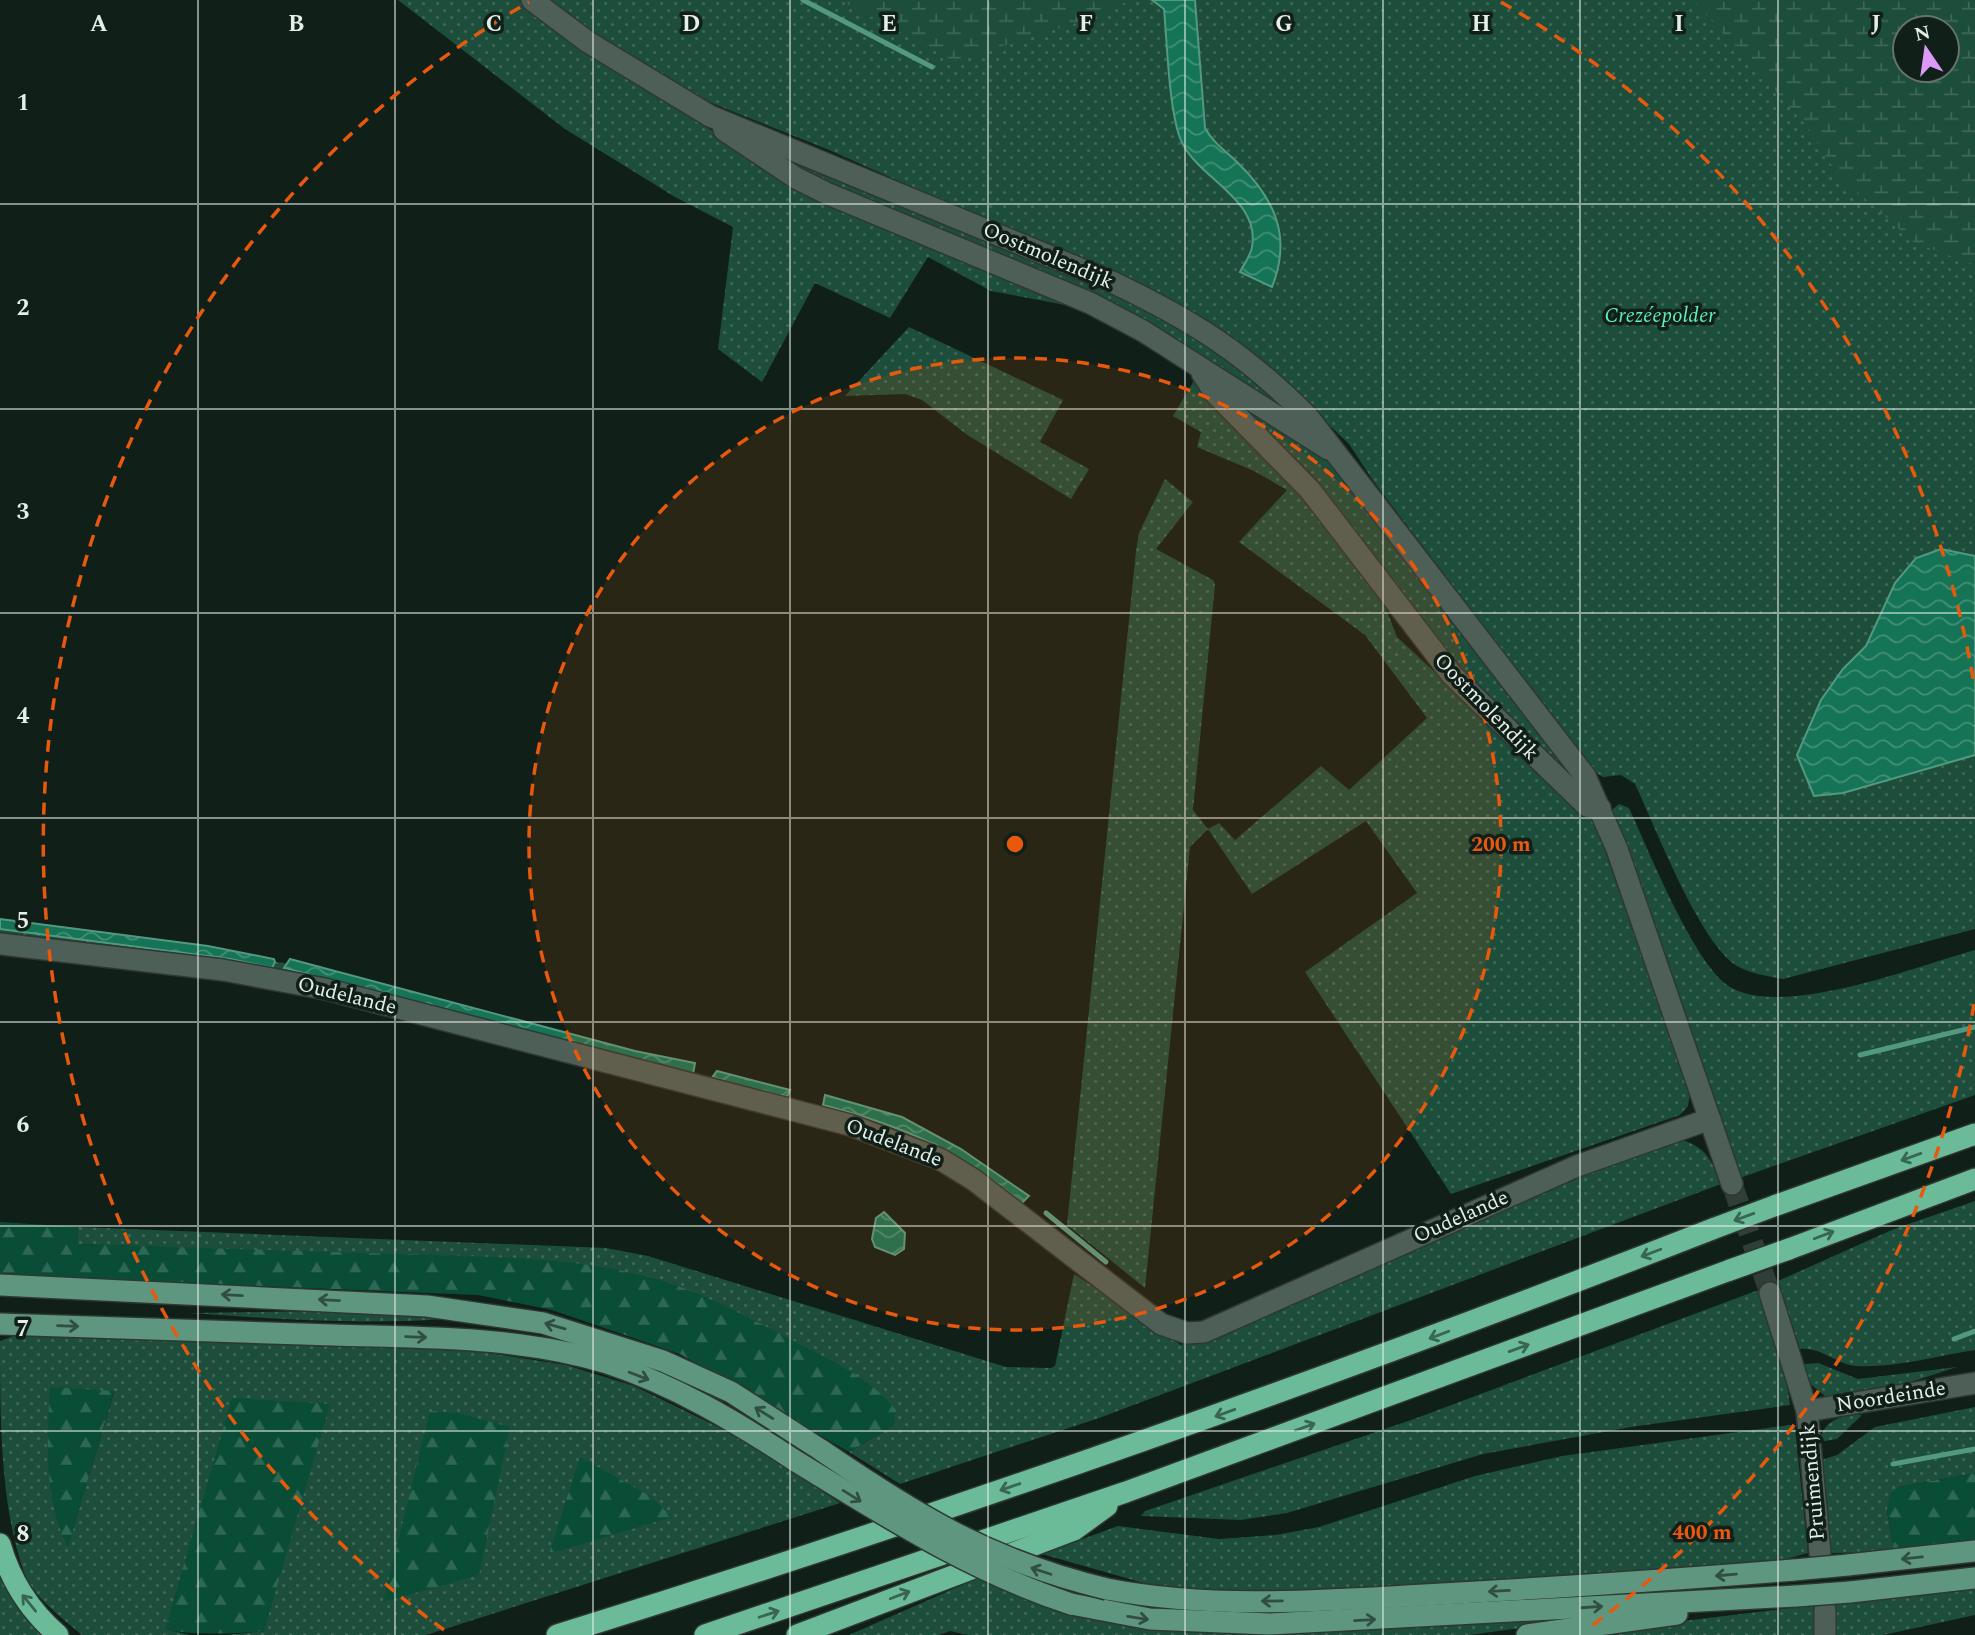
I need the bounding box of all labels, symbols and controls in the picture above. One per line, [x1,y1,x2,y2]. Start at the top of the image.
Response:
text: A [90,7,108,42]
text: B [288,7,304,42]
text: C [486,7,502,42]
text: D [682,7,700,42]
text: E [881,7,897,42]
text: F [1079,7,1093,42]
text: G [1275,7,1293,42]
text: H [1471,7,1491,42]
text: I [1674,7,1684,42]
text: J [1871,7,1881,42]
north arrow [1891,14,1961,84]
text: N [1912,18,1933,50]
text: 1 [17,86,29,121]
street label: Oostmolendijk [978,214,1119,298]
text: 2 [17,291,30,326]
park label: Crezéepolder [1605,300,1716,332]
text: 3 [17,495,30,530]
street label: Oostmolendijk [1426,646,1546,768]
text: 4 [17,699,30,734]
text: 200 m [1471,829,1531,861]
centre of rings [1003,832,1027,856]
text: 5 [17,904,29,939]
street label: Oudelande [294,968,400,1024]
text: 6 [17,1108,30,1143]
street label: Oudelande [841,1110,947,1176]
one-way arrow [1900,1152,1922,1164]
street label: Oudelande [1408,1182,1514,1252]
one-way arrow [1734,1212,1756,1224]
one-way arrow [1812,1228,1834,1241]
one-way arrow [1641,1247,1662,1260]
one-way arrow [221,1289,244,1302]
one-way arrow [318,1294,341,1307]
text: 7 [17,1312,29,1347]
one-way arrow [544,1319,567,1332]
one-way arrow [56,1320,79,1333]
one-way arrow [1429,1330,1450,1343]
one-way arrow [404,1331,427,1344]
one-way arrow [1507,1341,1529,1354]
one-way arrow [627,1370,649,1383]
street label: Noordeinde [1834,1373,1948,1421]
one-way arrow [754,1406,774,1420]
one-way arrow [1215,1407,1236,1420]
one-way arrow [1294,1420,1316,1432]
street label: Pruimendijk [1792,1422,1834,1542]
one-way arrow [999,1481,1021,1494]
one-way arrow [842,1489,862,1503]
text: 8 [17,1517,29,1552]
text: 400 m [1672,1517,1732,1549]
one-way arrow [1901,1552,1923,1565]
one-way arrow [1031,1564,1053,1576]
one-way arrow [1715,1569,1738,1582]
one-way arrow [1488,1585,1511,1598]
one-way arrow [889,1588,911,1601]
one-way arrow [22,1594,37,1612]
one-way arrow [1261,1595,1284,1608]
one-way arrow [1580,1600,1603,1613]
one-way arrow [758,1606,780,1619]
one-way arrow [1126,1611,1149,1624]
one-way arrow [1353,1614,1376,1627]

